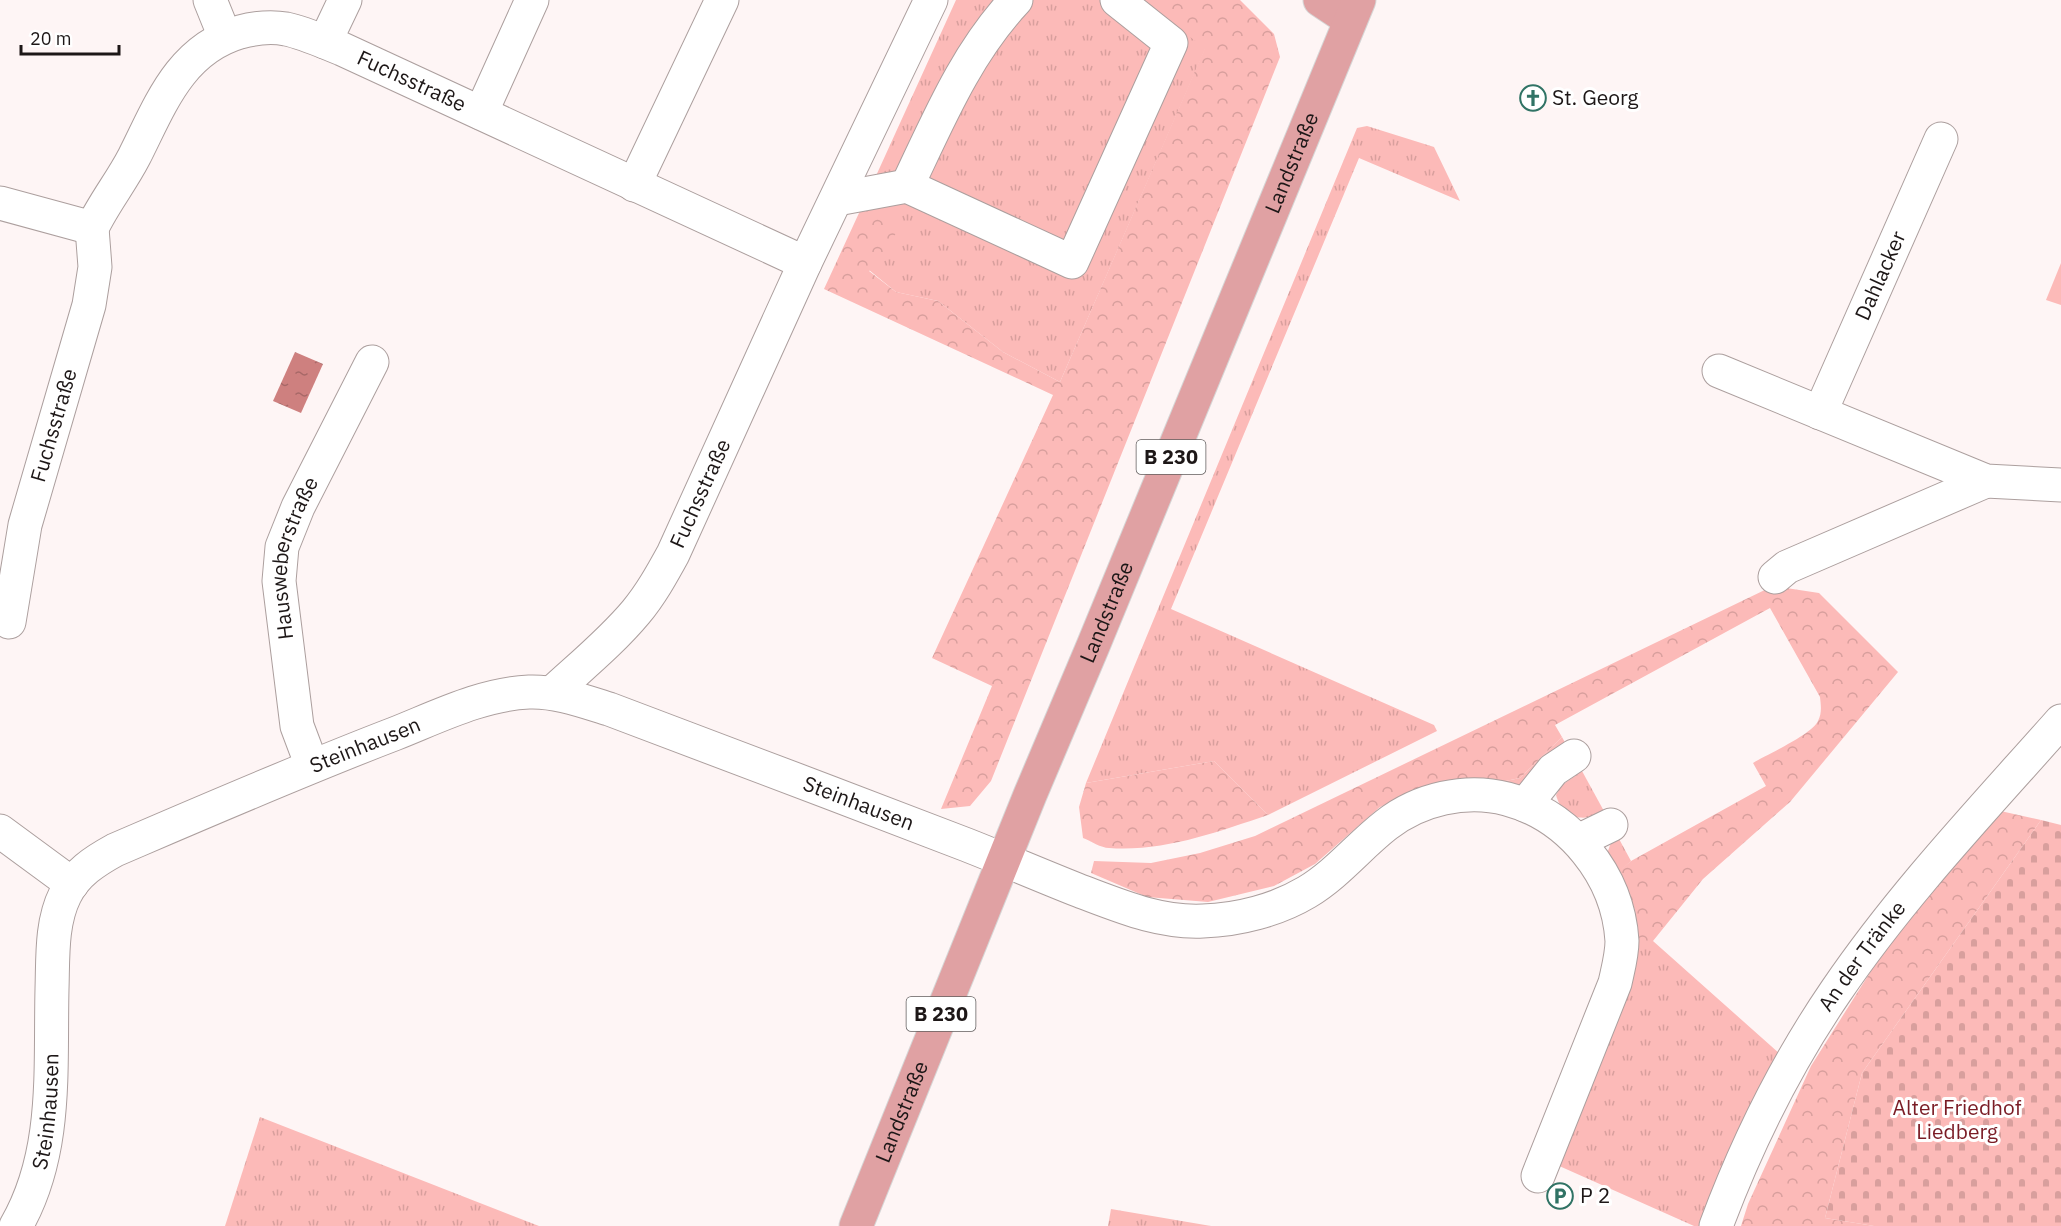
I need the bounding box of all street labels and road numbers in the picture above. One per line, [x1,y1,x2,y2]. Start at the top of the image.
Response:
street label: Fuchsstraße [353,43,471,117]
street label: Landstraße [1258,108,1324,217]
street label: Dahlacker [1848,226,1912,324]
street label: Fuchsstraße [23,365,83,485]
street label: Fuchsstraße [663,434,736,552]
road number: B 230 [1136,440,1206,474]
street label: Hausweberstraße [263,472,324,641]
street label: Landstraße [1073,557,1139,667]
street label: Steinhausen [305,710,424,779]
street label: Steinhausen [799,769,919,836]
street label: An der Tränke [1811,894,1911,1016]
road number: B 230 [906,997,976,1031]
street label: Steinhausen [25,1053,64,1172]
street label: Landstraße [868,1057,934,1166]

